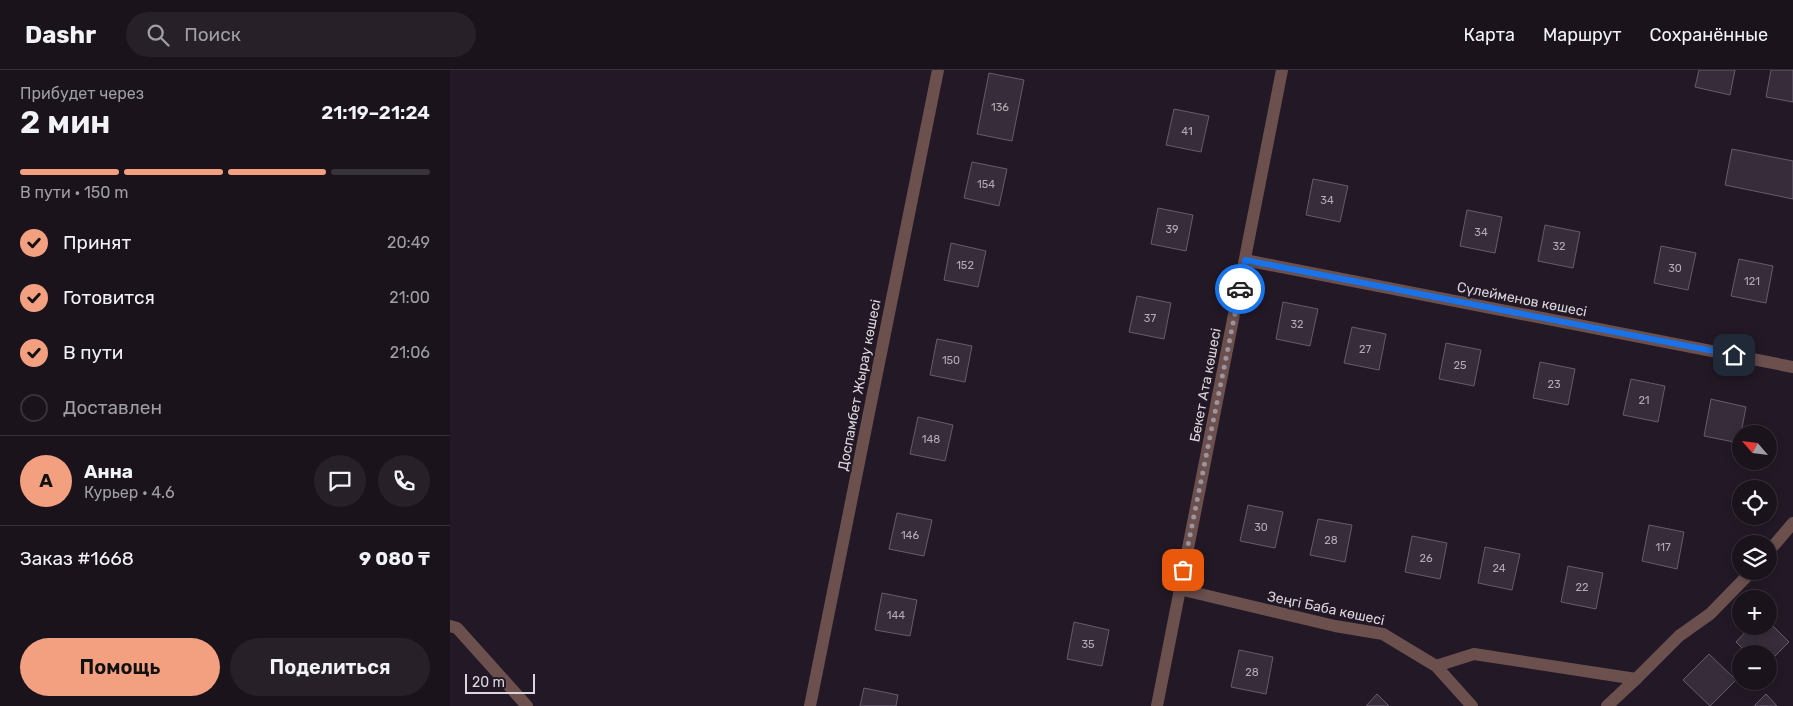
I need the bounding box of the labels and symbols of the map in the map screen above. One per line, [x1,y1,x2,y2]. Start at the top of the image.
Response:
house number: 136 [991,101,1009,114]
house number: 41 [1181,125,1193,138]
house number: 154 [977,178,995,191]
house number: 34 [1320,194,1334,207]
house number: 39 [1165,223,1179,236]
house number: 34 [1474,226,1488,239]
house number: 32 [1552,240,1566,253]
house number: 152 [956,259,974,272]
house number: 30 [1668,262,1682,275]
courier [1215,264,1265,314]
house number: 121 [1744,275,1760,288]
street label: Сүлейменов көшесі [1455,279,1588,320]
street label: Доспамбет Жырау көшесі [835,298,884,472]
house number: 37 [1144,312,1156,325]
house number: 32 [1290,318,1304,331]
street label: Бекет Ата көшесі [1186,327,1225,443]
pin [1713,334,1755,376]
house number: 27 [1359,343,1371,356]
house number: 150 [942,354,960,367]
house number: 25 [1454,359,1467,372]
house number: 23 [1547,378,1561,391]
house number: 21 [1638,394,1650,407]
north arrow [1732,425,1778,470]
house number: 148 [922,433,940,446]
house number: 30 [1254,521,1268,534]
house number: 146 [901,529,919,542]
house number: 28 [1324,534,1338,547]
house number: 117 [1655,541,1671,554]
pin [1162,549,1204,591]
house number: 26 [1419,552,1433,565]
house number: 24 [1492,562,1506,575]
house number: 22 [1576,581,1588,594]
street label: Зеңгі Баба көшесі [1266,588,1386,629]
house number: 144 [887,609,905,622]
house number: 35 [1081,638,1095,651]
house number: 28 [1245,666,1259,679]
scale bar [465,671,535,694]

